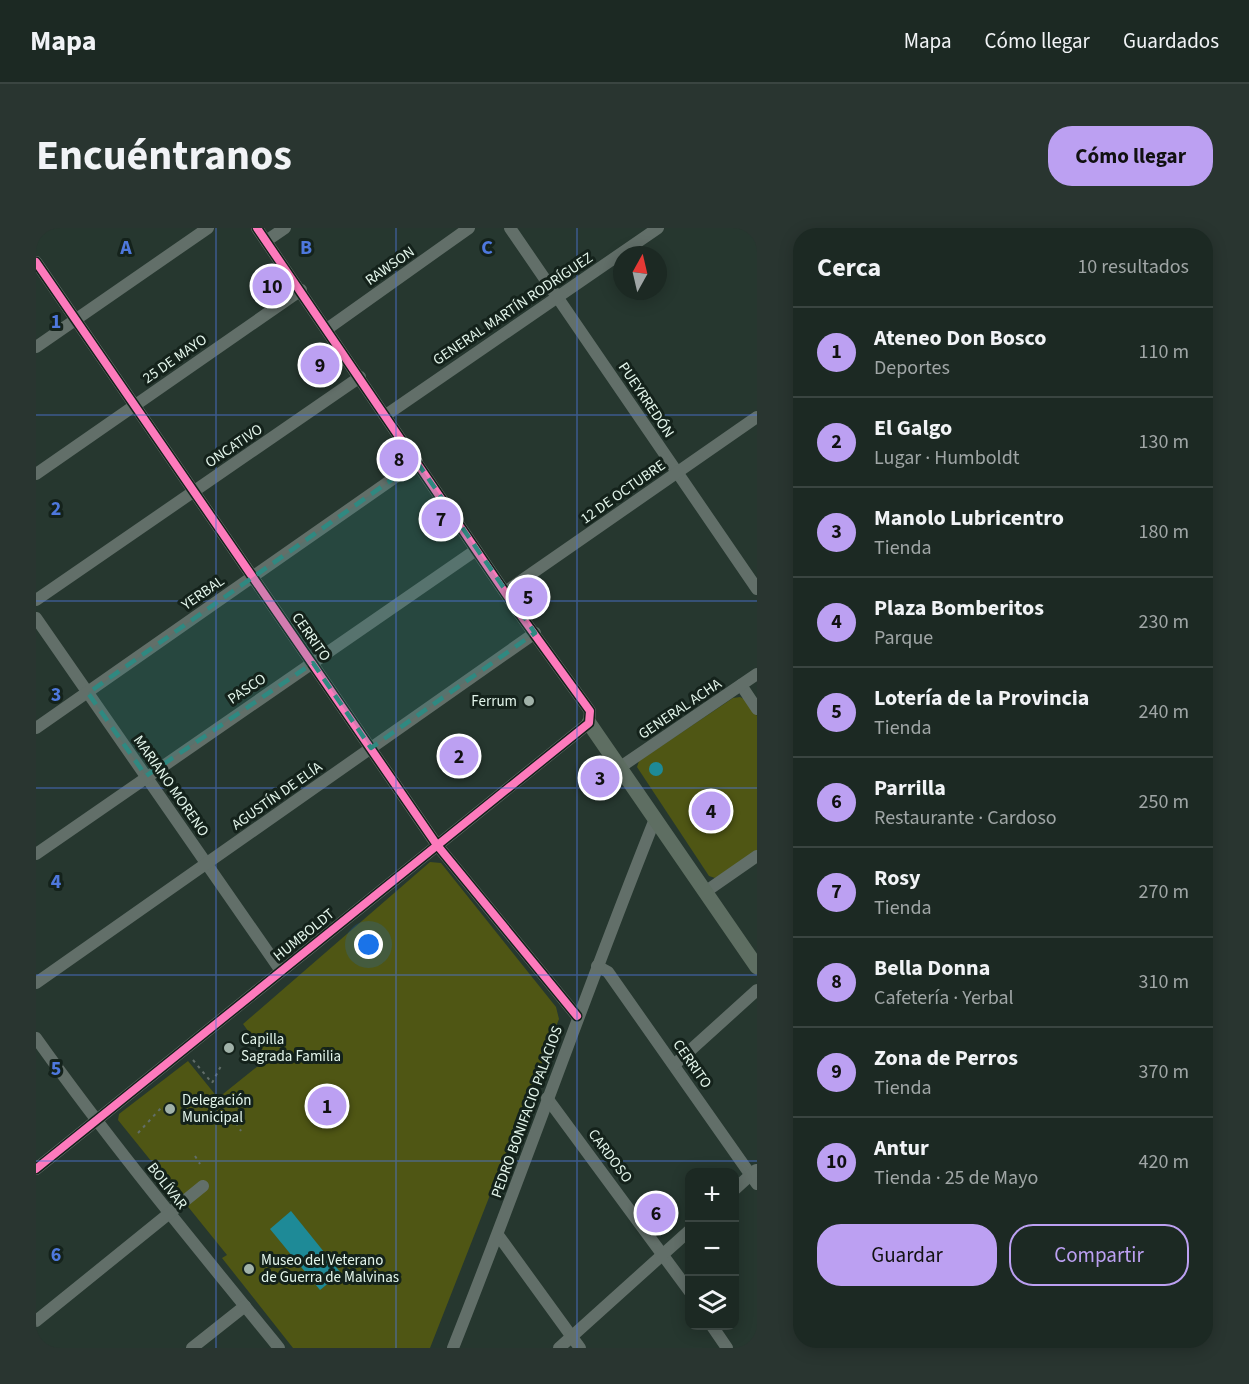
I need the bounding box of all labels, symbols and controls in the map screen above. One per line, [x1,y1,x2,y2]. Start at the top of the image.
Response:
text: Mapa [30,21,97,61]
text: Mapa [904,26,952,56]
text: Cómo llegar [985,26,1090,56]
text: Guardados [1123,26,1219,56]
text: Encuéntranos [36,126,292,186]
button: Cómo llegar [1048,126,1213,186]
text: A [119,234,132,262]
text: B [300,234,312,262]
text: C [481,234,493,262]
street label: RAWSON [361,241,419,291]
north arrow [613,246,667,300]
street label: GENERAL MARTÍN RODRÍGUEZ [429,247,597,371]
text: Cerca [817,249,881,286]
text: 10 resultados [1077,253,1189,281]
pin: 10 [252,264,292,308]
text: 1 [51,308,61,336]
text: Ateneo Don Bosco [874,322,1046,354]
street label: 25 DE MAYO [139,329,211,389]
text: 1 [831,338,842,366]
text: 110 m [1139,338,1189,366]
pin: 9 [300,342,340,388]
text: Deportes [874,354,950,382]
street label: PUEYRREDÓN [613,358,679,442]
text: El Galgo [874,412,952,444]
street label: ONCATIVO [201,419,267,473]
text: 2 [831,428,842,456]
text: 130 m [1139,428,1189,456]
pin: 8 [380,436,418,482]
text: Lugar · Humboldt [874,444,1020,472]
street label: 12 DE OCTUBRE [576,455,670,529]
text: 2 [51,495,61,523]
pin: 7 [422,496,460,542]
text: Manolo Lubricentro [874,502,1064,534]
text: 3 [831,518,842,546]
text: 180 m [1139,518,1189,546]
text: Tienda [874,534,932,562]
street label: YERBAL [177,571,229,616]
pin: 5 [508,574,548,620]
text: Plaza Bomberitos [874,592,1044,624]
street label: CERRITO [287,608,335,666]
text: 4 [831,608,842,636]
text: 230 m [1139,608,1189,636]
text: Parque [874,624,933,652]
street label: PASCO [224,669,270,709]
street label: GENERAL ACHA [634,673,726,745]
text: 3 [51,681,61,709]
text: Lotería de la Provincia [874,682,1089,714]
place label: Ferrum [471,691,517,712]
marker: Ferrum [522,694,536,708]
text: 5 [831,698,842,726]
text: 240 m [1139,698,1189,726]
text: Tienda [874,714,932,742]
street label: MARIANO MORENO [128,731,214,841]
pin: 2 [440,734,478,778]
street label: AGUSTÍN DE ELÍA [227,756,327,835]
pin: 3 [580,756,620,800]
text: Parrilla [874,772,946,804]
pin: 4 [692,788,730,834]
text: 6 [831,788,842,816]
text: 250 m [1139,788,1189,816]
text: Restaurante · Cardoso [874,804,1057,832]
text: Rosy [874,862,921,894]
text: 4 [51,868,62,896]
text: 7 [831,878,842,906]
text: 270 m [1139,878,1189,906]
text: Tienda [874,894,932,922]
street label: HUMBOLDT [269,904,339,966]
your location [354,930,383,959]
text: Bella Donna [874,952,990,984]
text: 8 [831,968,842,996]
text: 310 m [1139,968,1189,996]
text: Cafetería · Yerbal [874,984,1014,1012]
street label: PEDRO BONIFACIO PALACIOS [486,1023,568,1201]
place label: Capilla Sagrada Familia [241,1029,341,1067]
street label: CERRITO [668,1035,716,1093]
marker: Capilla Sagrada Familia [222,1041,236,1055]
text: Zona de Perros [874,1042,1018,1074]
text: 5 [51,1055,61,1083]
text: 9 [831,1058,842,1086]
text: 370 m [1139,1058,1189,1086]
text: Tienda [874,1074,932,1102]
pin: 1 [308,1084,346,1128]
place label: Delegación Municipal [182,1090,252,1128]
marker: Delegación Municipal [163,1102,177,1116]
street label: CARDOSO [583,1125,637,1187]
text: Antur [874,1132,929,1164]
text: 10 [826,1148,847,1176]
text: 420 m [1139,1148,1189,1176]
street label: BOLÍVAR [142,1158,192,1214]
text: Tienda · 25 de Mayo [874,1164,1038,1192]
map controls [685,1168,739,1330]
button: + [685,1168,739,1222]
pin: 6 [636,1190,676,1236]
button: − [685,1222,739,1276]
button: Guardar [817,1224,997,1286]
button: Compartir [1009,1224,1189,1286]
text: 6 [51,1241,61,1269]
place label: Museo del Veterano de Guerra de Malvinas [261,1250,399,1288]
marker: Museo del Veterano de Guerra de Malvinas [242,1262,256,1276]
button: layers [685,1276,739,1330]

